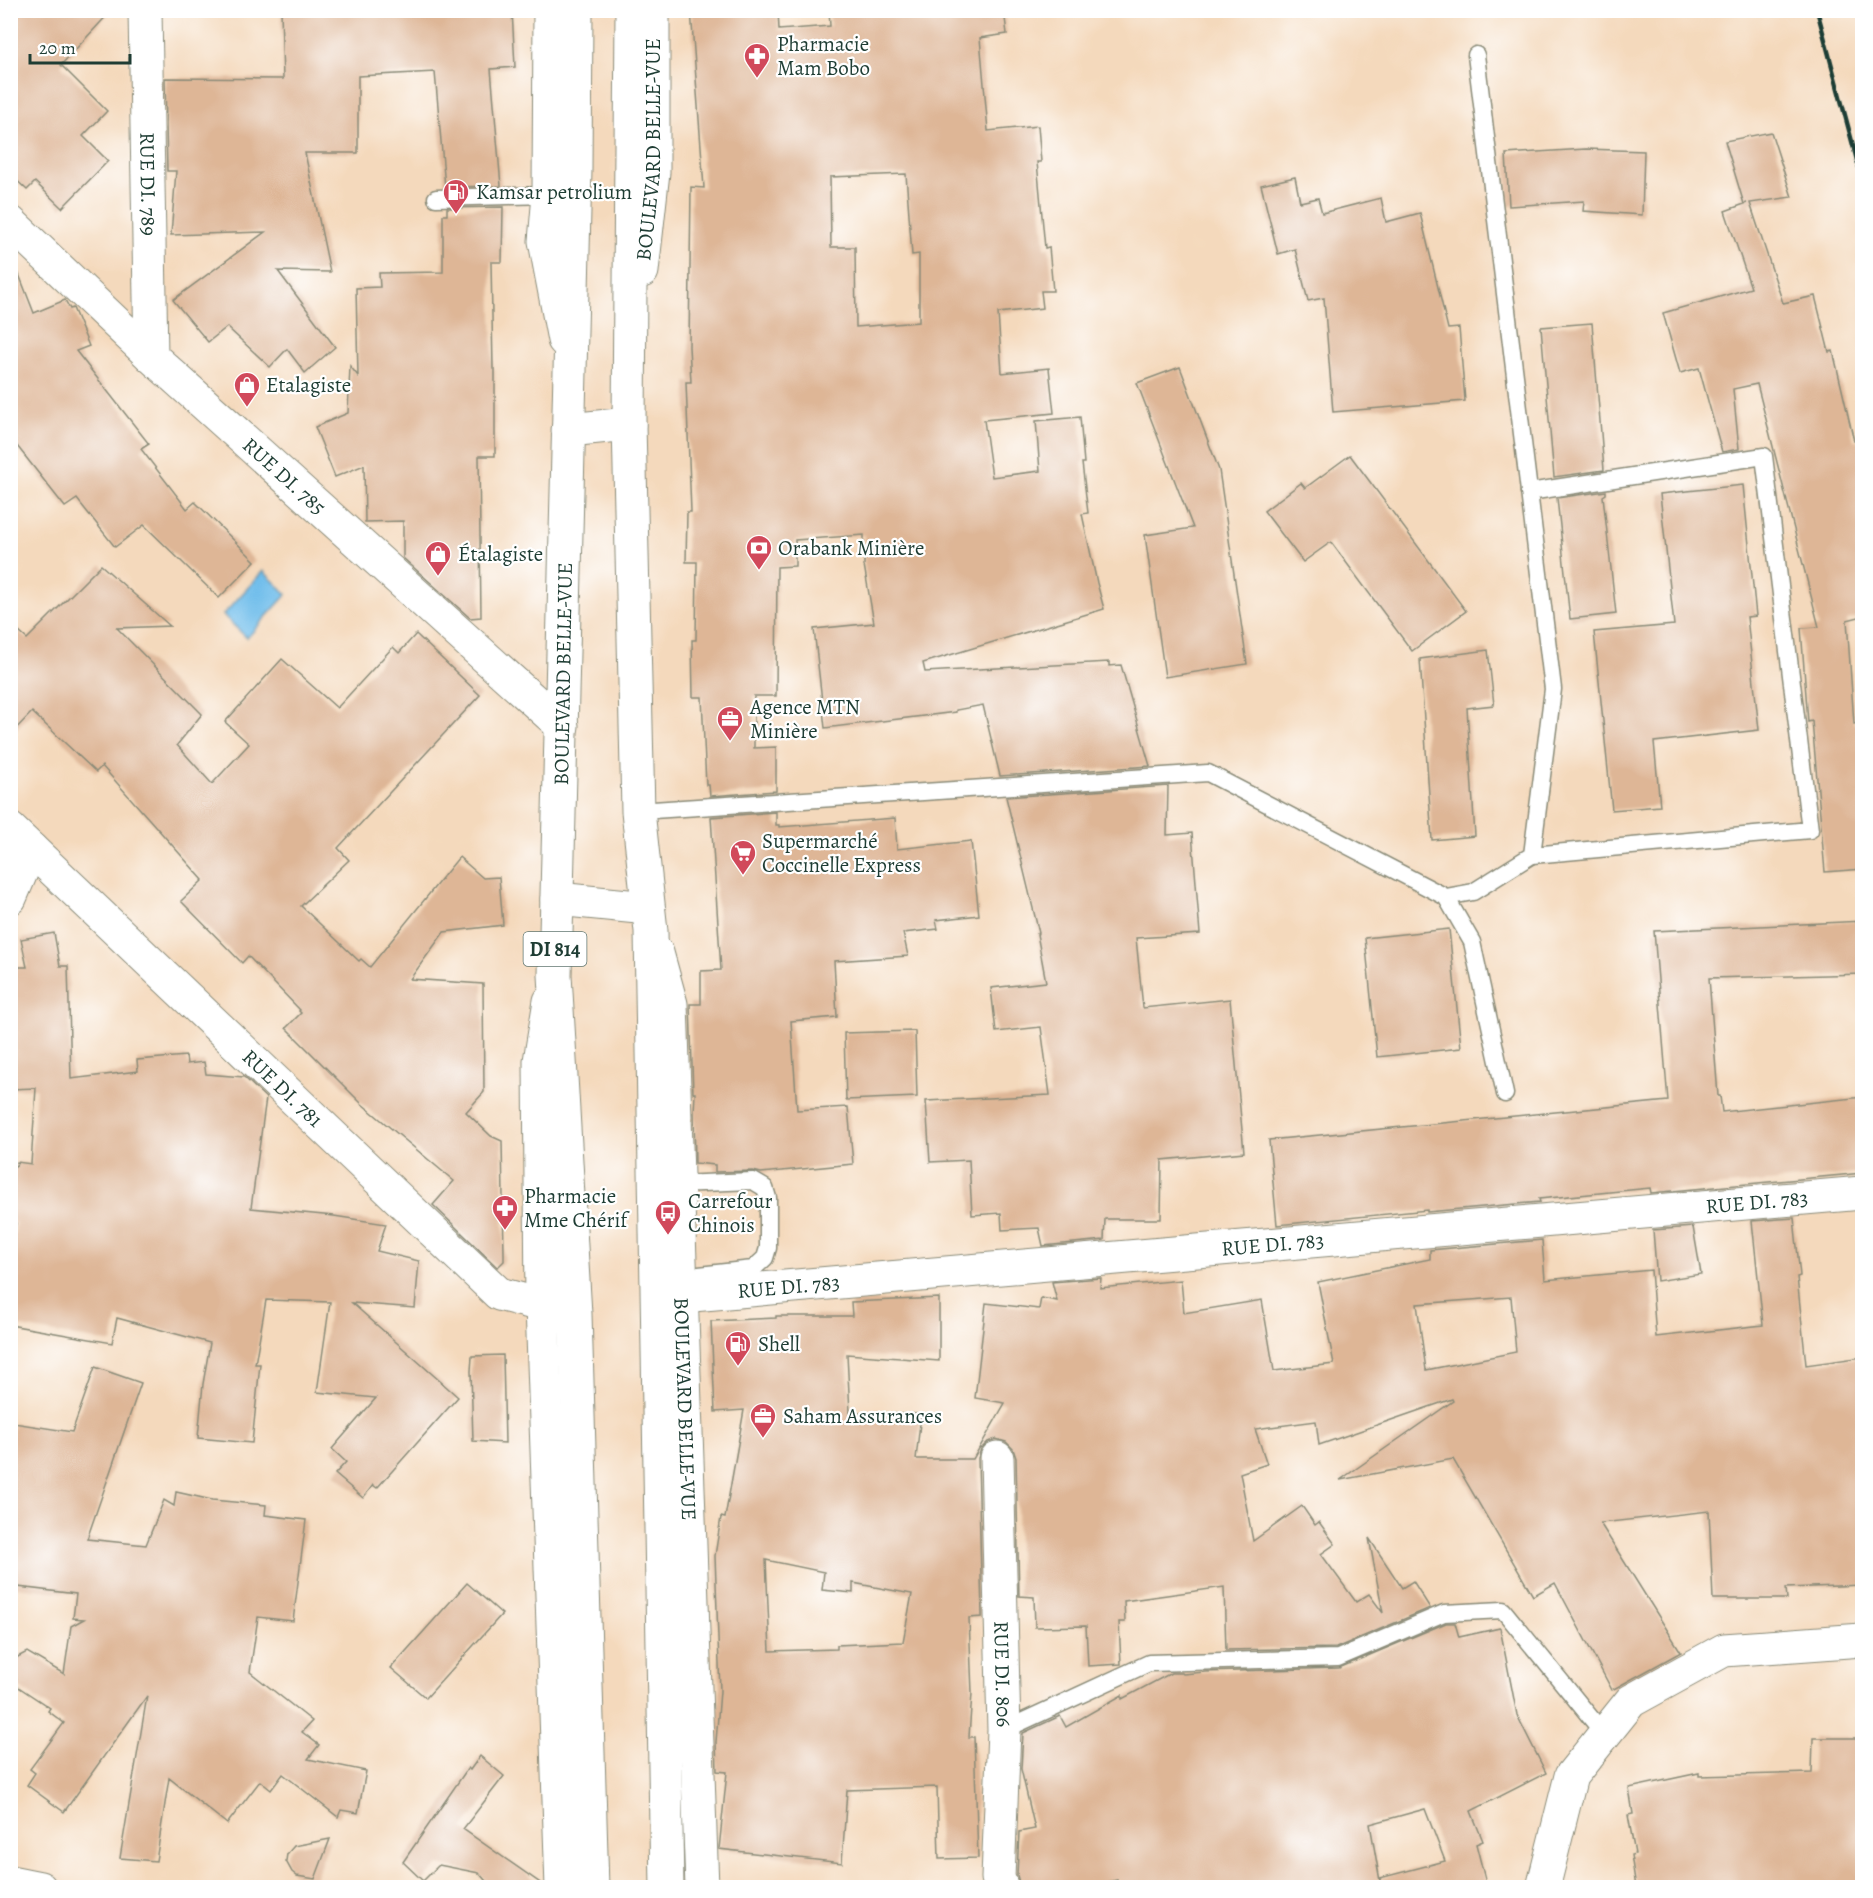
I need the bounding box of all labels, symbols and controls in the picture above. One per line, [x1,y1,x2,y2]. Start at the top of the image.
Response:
scale bar [30,27,130,65]
place label: Pharmacie Mam Bobo [777,30,870,82]
text: 20 m [39,36,76,60]
street label: BOULEVARD BELLE-VUE [629,38,667,262]
pharmacy icon: Pharmacie Mam Bobo [742,41,772,79]
street label: RUE DI. 789 [133,132,163,236]
fuel station icon: Kamsar petrolium [441,177,471,215]
place label: Kamsar petrolium [476,178,632,206]
shop icon: Etalagiste [232,370,262,408]
place label: Etalagiste [266,371,351,399]
street label: RUE DI. 785 [237,431,332,521]
bank icon: Orabank Minière [744,533,774,571]
place label: Orabank Minière [778,534,924,562]
shop icon: Étalagiste [423,539,453,577]
place label: Étalagiste [458,540,543,568]
street label: BOULEVARD BELLE-VUE [547,562,579,786]
place label: Agence MTN Minière [749,693,860,745]
office icon: Agence MTN Minière [715,704,745,742]
place label: Supermarché Coccinelle Express [762,827,921,879]
supermarket icon: Supermarché Coccinelle Express [728,838,758,876]
road number: DI 814 [524,932,586,966]
street label: RUE DI. 781 [236,1043,329,1133]
place label: Pharmacie Mme Chérif [524,1182,630,1234]
street label: RUE DI. 783 [1704,1184,1809,1221]
place label: Carrefour Chinois [688,1187,773,1239]
pharmacy icon: Pharmacie Mme Chérif [490,1193,520,1231]
bus stop icon: Carrefour Chinois [653,1198,683,1236]
street label: RUE DI. 783 [1220,1226,1325,1263]
street label: RUE DI. 783 [736,1268,841,1305]
street label: BOULEVARD BELLE-VUE [667,1297,703,1521]
fuel station icon: Shell [723,1329,753,1367]
place label: Shell [758,1330,800,1358]
office icon: Saham Assurances [748,1401,778,1439]
place label: Saham Assurances [783,1402,942,1430]
street label: RUE DI. 806 [987,1620,1018,1728]

